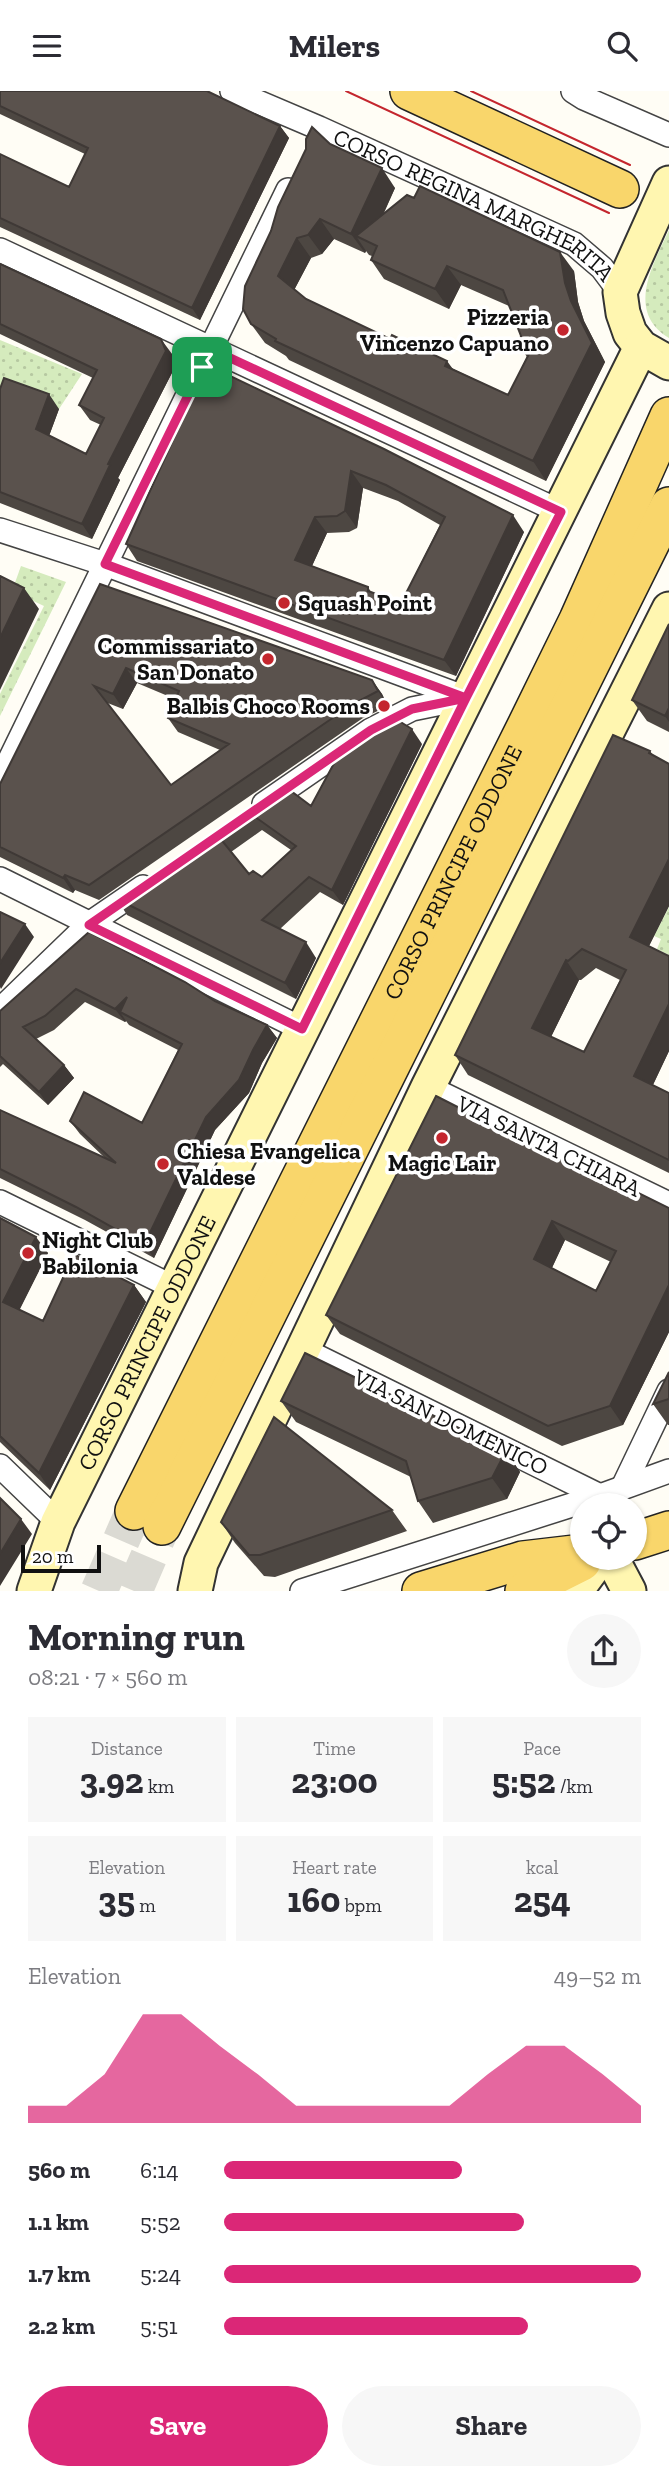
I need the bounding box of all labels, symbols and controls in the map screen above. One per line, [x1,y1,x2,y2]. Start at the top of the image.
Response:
icon: menu [28,27,66,65]
text: Milers [289,27,380,65]
icon: search [603,27,641,65]
street label: CORSO REGINA MARGHERITA [329,122,621,287]
place label: Pizzeria Vincenzo Capuano [360,303,549,357]
marker: Pizzeria Vincenzo Capuano [555,322,571,338]
pin [172,337,232,397]
icon: arrive [183,348,221,386]
place label: Squash Point [298,589,433,617]
marker: Squash Point [276,595,292,611]
place label: Commissariato San Donato [97,632,254,686]
marker: Commissariato San Donato [260,651,276,667]
place label: Balbis Choco Rooms [166,692,370,720]
marker: Balbis Choco Rooms [376,698,392,714]
street label: CORSO PRINCIPE ODDONE [378,740,528,1004]
street label: VIA SANTA CHIARA [451,1089,647,1203]
marker: Magic Lair [434,1130,450,1146]
place label: Chiesa Evangelica Valdese [177,1137,361,1191]
place label: Magic Lair [388,1149,496,1177]
marker: Chiesa Evangelica Valdese [155,1156,171,1172]
street label: CORSO PRINCIPE ODDONE [72,1211,222,1475]
place label: Night Club Babilonia [42,1226,154,1280]
marker: Night Club Babilonia [20,1245,36,1261]
street label: VIA SAN DOMENICO [348,1362,553,1481]
map controls [570,1493,647,1570]
button: locate [570,1493,647,1570]
scale bar [21,1542,102,1574]
text: 20 m [32,1545,73,1568]
text: Morning run [28,1614,245,1660]
button: share [567,1614,641,1688]
text: 08:21 · 7 × 560 m [28,1663,187,1691]
text: Distance [91,1737,163,1760]
text: Time [313,1737,356,1760]
text: Pace [523,1737,561,1760]
text: 3.92 [79,1760,144,1802]
text: 23:00 [291,1760,378,1802]
text: 5:52 [492,1760,556,1802]
text: km [144,1775,174,1798]
text: /km [556,1775,593,1798]
text: Elevation [88,1856,165,1879]
text: Heart rate [292,1856,377,1879]
text: kcal [526,1856,558,1879]
text: 35 [98,1879,135,1921]
text: 160 [287,1879,340,1921]
text: 254 [514,1879,571,1921]
text: m [135,1894,156,1917]
text: bpm [340,1894,382,1917]
text: Elevation [28,1962,121,1990]
text: 49–52 m [554,1962,641,1990]
text: 560 m [28,2156,90,2184]
text: 6:14 [140,2156,179,2184]
text: 1.1 km [28,2208,89,2236]
text: 5:52 [140,2208,181,2236]
text: 1.7 km [28,2260,90,2288]
text: 5:24 [140,2260,181,2288]
text: 2.2 km [28,2312,95,2340]
text: 5:51 [140,2312,178,2340]
button: Save [28,2386,328,2466]
button: Share [342,2386,641,2466]

